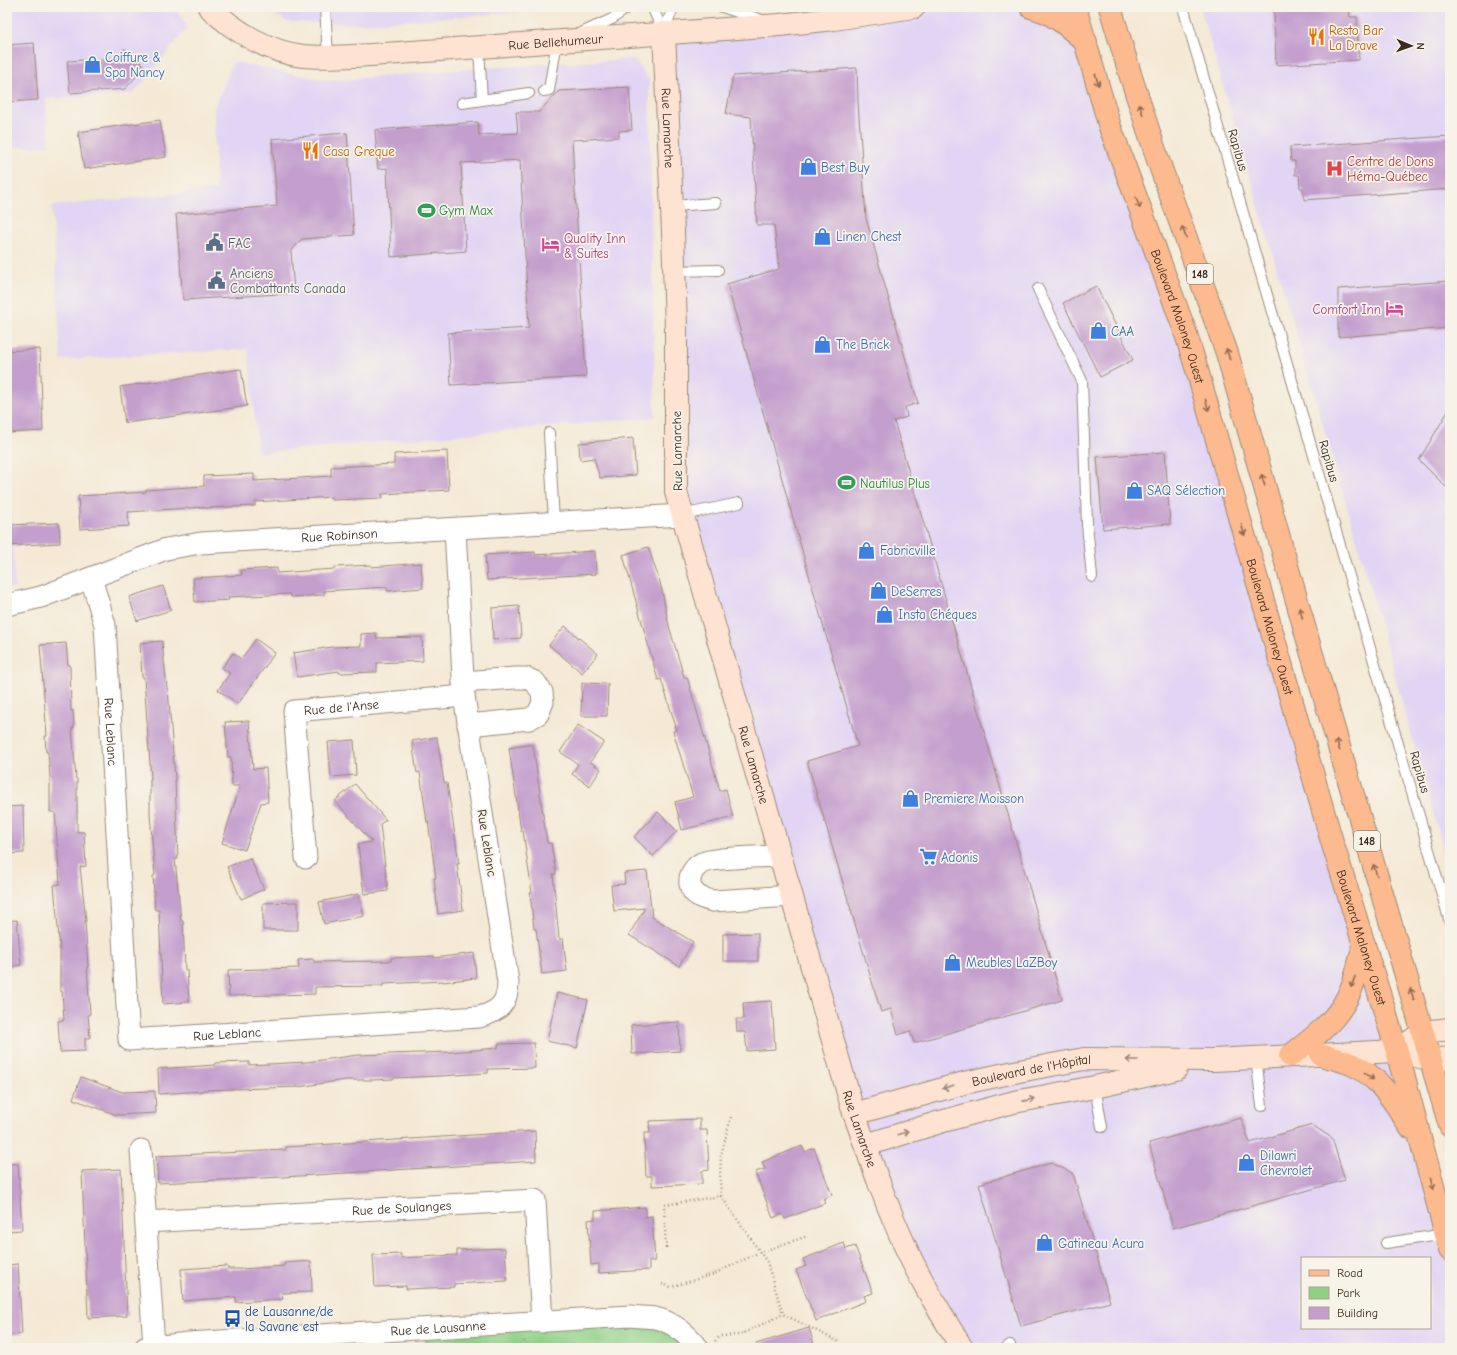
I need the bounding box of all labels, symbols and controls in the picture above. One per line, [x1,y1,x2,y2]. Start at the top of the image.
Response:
place label: Resto Bar La Drave [1329,23,1384,53]
north arrow [1391,26,1431,66]
restaurant icon: Resto Bar La Drave [1306,27,1326,47]
street label: Rue Bellehumeur [508,30,604,52]
text: N [1414,43,1427,50]
place label: Coiffure & Spa Nancy [105,50,165,80]
shop icon: Coiffure & Spa Nancy [82,54,102,74]
one-way arrow [1093,73,1101,86]
street label: Rue Lamarche [659,87,678,169]
one-way arrow [1137,104,1145,116]
street label: Rapibus [1225,127,1251,173]
restaurant icon: Casa Greque [300,141,320,161]
place label: Casa Greque [323,144,395,159]
place label: Centre de Dons Héma-Québec [1347,154,1434,184]
shop icon: Best Buy [798,157,818,177]
hospital icon: Centre de Dons Héma-Québec [1324,158,1344,178]
place label: Best Buy [821,160,870,175]
one-way arrow [1135,196,1142,209]
sports icon: Gym Max [416,200,436,220]
place label: Gym Max [439,203,494,218]
shop icon: Linen Chest [813,226,833,246]
one-way arrow [1180,226,1188,238]
place label: Linen Chest [836,229,903,244]
place label: Quality Inn & Suites [564,231,626,261]
public building icon: FAC [205,233,225,253]
hotel icon: Quality Inn & Suites [541,235,561,255]
place label: FAC [228,236,251,251]
street label: Boulevard Maloney Ouest [1148,247,1208,386]
road number: 148 [1187,264,1213,284]
place label: Anciens Combattants Canada [230,266,346,296]
public building icon: Anciens Combattants Canada [207,270,227,290]
hotel icon: Comfort Inn [1384,299,1404,319]
place label: Comfort Inn [1312,302,1381,317]
shop icon: CAA [1088,321,1108,341]
place label: CAA [1111,324,1135,339]
shop icon: The Brick [813,334,833,354]
place label: The Brick [836,337,890,352]
one-way arrow [1224,348,1231,361]
one-way arrow [1204,399,1211,412]
street label: Rue Lamarche [669,410,685,491]
street label: Rapibus [1316,438,1342,484]
sports icon: Nautilus Plus [837,473,857,493]
one-way arrow [1259,473,1266,486]
place label: Nautilus Plus [860,476,930,491]
shop icon: SAQ Sélection [1124,480,1144,500]
place label: SAQ Sélection [1147,483,1225,498]
one-way arrow [1240,524,1247,537]
street label: Rue Robinson [301,525,378,545]
shop icon: Fabricville [857,540,877,560]
place label: Fabricville [880,543,936,558]
street label: Boulevard Maloney Ouest [1244,557,1297,698]
shop icon: DeSerres [868,581,888,601]
place label: DeSerres [891,584,941,599]
shop icon: Insta Chéques [875,604,895,624]
place label: Insta Chéques [898,607,977,622]
one-way arrow [1297,607,1304,620]
street label: Rue de l'Anse [303,696,380,718]
street label: Rue Leblanc [102,697,121,766]
street label: Rue Lamarche [736,724,772,806]
one-way arrow [1334,739,1342,752]
street label: Rapibus [1407,749,1433,795]
shop icon: Premiere Moisson [901,788,921,808]
place label: Premiere Moisson [924,791,1024,806]
street label: Rue Leblanc [474,808,500,878]
road number: 148 [1354,831,1380,851]
supermarket icon: Adonis [918,847,938,867]
place label: Adonis [941,850,978,865]
one-way arrow [1371,863,1378,876]
street label: Boulevard Maloney Ouest [1334,868,1390,1008]
shop icon: Meubles LaZBoy [943,952,963,972]
place label: Meubles LaZBoy [966,955,1058,970]
one-way arrow [1349,975,1356,988]
one-way arrow [1408,988,1415,1001]
street label: Rue Leblanc [193,1024,262,1043]
street label: Boulevard de l'Hôpital [970,1051,1091,1089]
one-way arrow [1126,1056,1139,1064]
one-way arrow [1364,1072,1374,1081]
one-way arrow [942,1084,955,1091]
street label: Rue Lamarche [840,1089,880,1170]
one-way arrow [1022,1095,1035,1103]
one-way arrow [896,1129,909,1136]
place label: Dilawri Chevrolet [1260,1148,1313,1178]
shop icon: Dilawri Chevrolet [1237,1152,1257,1172]
one-way arrow [1429,1178,1436,1191]
street label: Rue de Soulanges [352,1197,452,1218]
shop icon: Gatineau Acura [1035,1233,1055,1253]
place label: Gatineau Acura [1058,1236,1144,1251]
legend [1301,1257,1431,1329]
text: Road [1337,1266,1363,1280]
text: Park [1337,1286,1360,1300]
place label: de Lausanne/de la Savane est [245,1304,334,1334]
text: Building [1337,1306,1378,1320]
bus stop icon: de Lausanne/de la Savane est [222,1308,242,1328]
street label: Rue de Lausanne [390,1317,487,1338]

